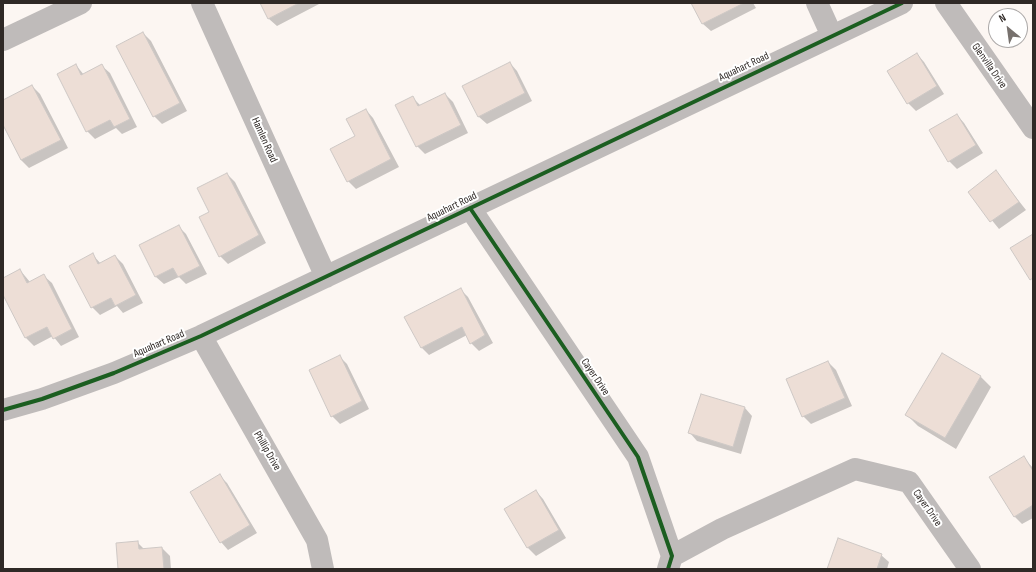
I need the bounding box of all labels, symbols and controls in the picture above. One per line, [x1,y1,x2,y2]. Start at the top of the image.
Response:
north arrow [988,8,1028,48]
text: N [997,11,1008,25]
street label: Glenvilla Drive [969,41,1009,91]
street label: Aquahart Road [717,50,771,84]
street label: Hamlen Road [248,115,280,165]
street label: Aquahart Road [425,189,479,225]
street label: Aquahart Road [132,327,186,361]
street label: Cayer Drive [578,356,612,398]
street label: Phillip Drive [250,429,284,473]
street label: Cayer Drive [910,487,944,529]

